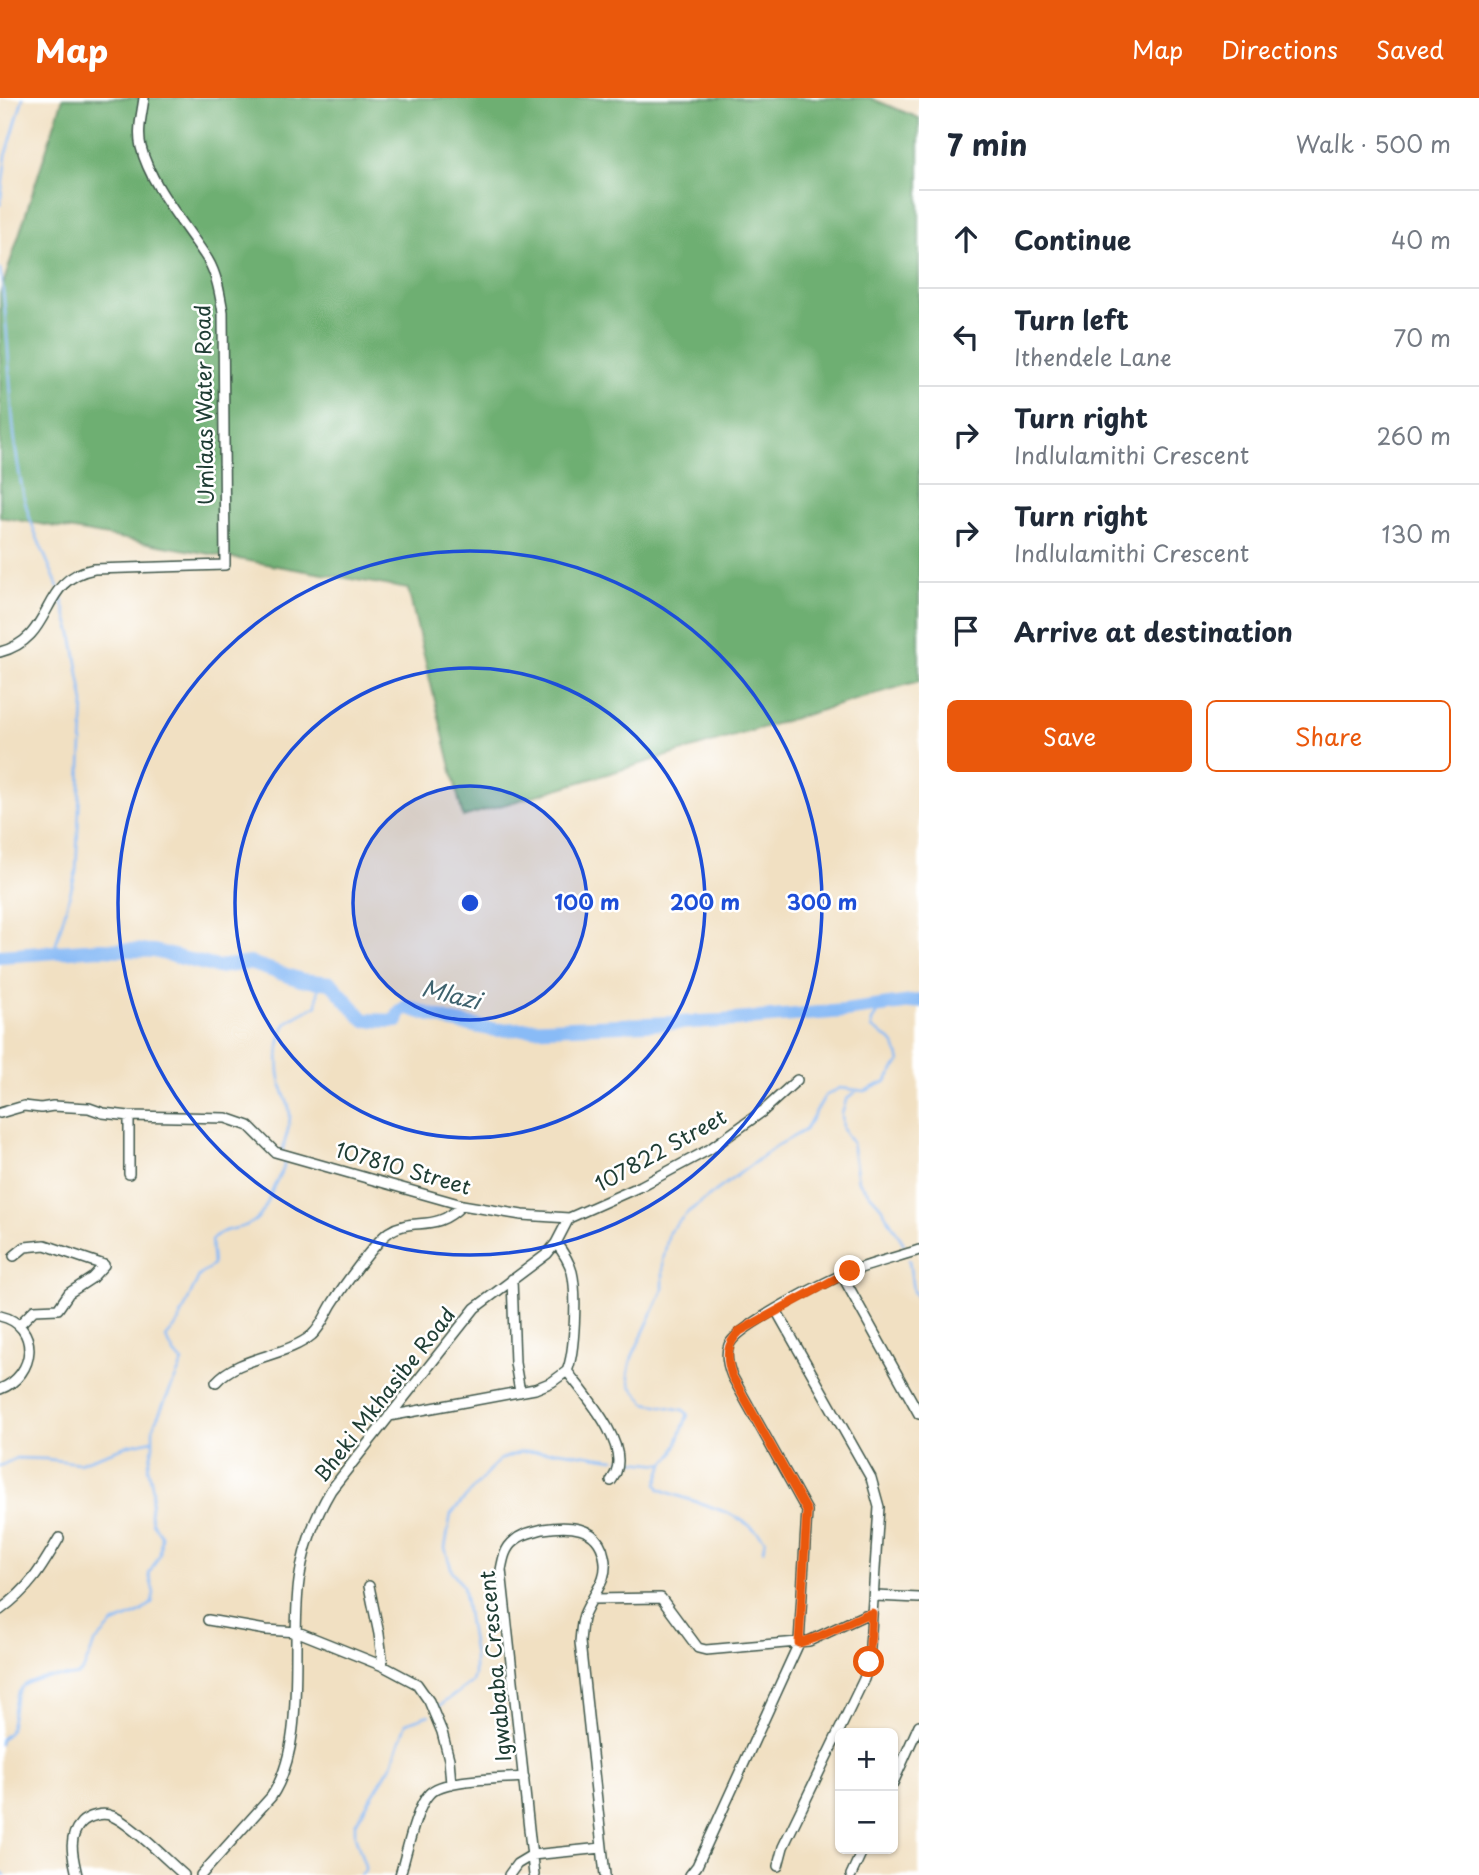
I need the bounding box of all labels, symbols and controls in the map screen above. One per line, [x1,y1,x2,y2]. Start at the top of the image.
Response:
text: Map [35,24,108,74]
text: Map [1132,31,1183,67]
text: Directions [1221,31,1338,67]
text: Saved [1376,31,1444,67]
text: 7 min [947,121,1028,166]
text: Walk · 500 m [1296,126,1451,161]
icon: ahead [947,220,985,258]
text: Continue [1014,220,1131,259]
text: 40 m [1391,222,1451,257]
text: Turn left [1014,300,1129,339]
street label: Umlaas Water Road [185,304,221,506]
icon: left [947,318,985,356]
text: 70 m [1393,320,1451,355]
text: Ithendele Lane [1014,339,1172,374]
text: Turn right [1014,398,1148,437]
icon: right [947,416,985,454]
text: 260 m [1376,418,1451,453]
text: Indlulamithi Crescent [1014,437,1249,472]
text: Turn right [1014,496,1148,535]
icon: right [947,514,985,552]
text: 130 m [1381,516,1451,551]
text: Indlulamithi Crescent [1014,535,1249,570]
icon: arrive [947,612,985,650]
text: Arrive at destination [1014,612,1293,651]
button: Save [947,700,1192,772]
button: Share [1206,700,1451,772]
text: 100 m [554,885,620,917]
text: 200 m [670,885,740,917]
text: 300 m [787,885,857,917]
centre of rings [458,891,482,915]
water label: Mlazi [418,969,488,1019]
street label: 107822 Street [588,1100,732,1199]
street label: 107810 Street [332,1132,475,1202]
route end [834,1255,865,1286]
street label: Bheki Mkhasibe Road [305,1299,462,1488]
street label: Igwababa Crescent [470,1569,518,1763]
route start [853,1646,884,1677]
map controls [835,1728,898,1854]
button: + [835,1728,898,1791]
button: − [835,1791,898,1854]

